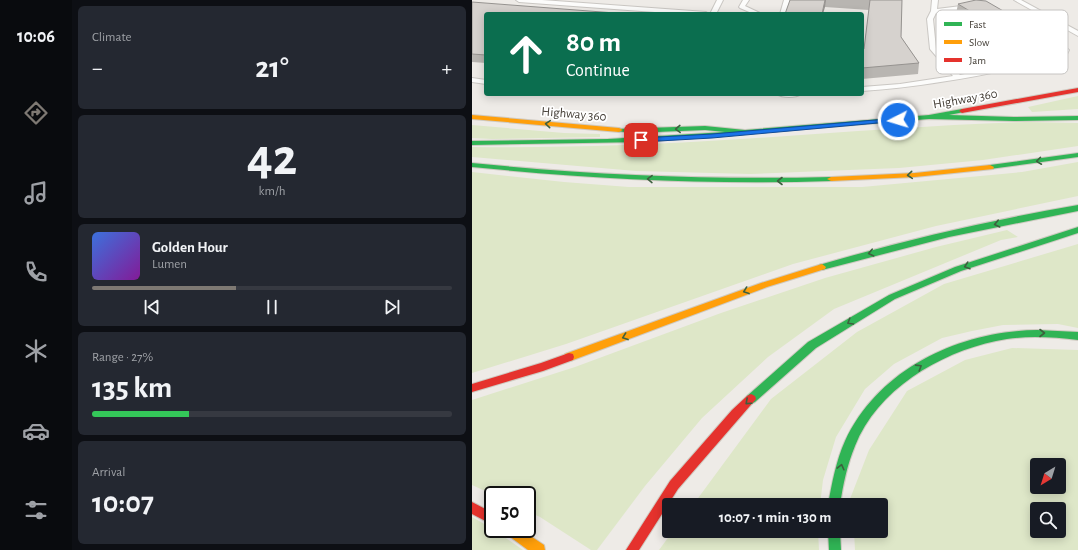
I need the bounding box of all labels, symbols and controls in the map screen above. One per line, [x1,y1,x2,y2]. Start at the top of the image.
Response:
legend [936,10,1068,74]
text: Fast [969,19,987,30]
text: 10:06 [17,28,55,46]
icon: ahead [500,28,552,80]
text: 80 m [566,29,621,57]
text: Climate [92,31,131,44]
text: Slow [969,37,990,48]
text: 21° [255,53,289,83]
text: Jam [969,55,986,66]
text: − [92,57,103,79]
text: + [441,57,452,79]
text: Continue [566,62,630,80]
street label: Highway 360 [932,87,999,112]
icon: directions [22,99,50,127]
position arrow [877,99,919,141]
street label: Highway 360 [541,105,607,124]
one-way arrow [545,119,551,128]
pin [624,123,658,157]
one-way arrow [675,124,681,133]
icon: arrive [630,129,652,151]
text: 42 [247,132,297,184]
one-way arrow [1036,156,1043,165]
one-way arrow [907,170,913,179]
one-way arrow [647,175,653,183]
one-way arrow [777,177,783,185]
icon: music [22,179,50,207]
text: km/h [259,185,285,198]
one-way arrow [994,220,1000,228]
text: Golden Hour [152,240,228,255]
one-way arrow [867,249,874,257]
icon: phone [22,258,50,286]
text: Lumen [152,258,187,271]
one-way arrow [964,261,971,270]
one-way arrow [743,287,750,295]
icon: previous [141,296,163,318]
icon: pause [261,296,283,318]
icon: next [381,296,403,318]
one-way arrow [847,317,854,325]
one-way arrow [1039,329,1045,338]
one-way arrow [621,332,628,340]
icon: climate [22,337,50,365]
text: Range · 27% [92,351,153,364]
one-way arrow [915,364,922,371]
text: 135 km [92,373,172,403]
one-way arrow [745,397,753,404]
icon: car [22,417,50,445]
north arrow [1030,458,1066,494]
map controls [1030,458,1066,538]
one-way arrow [836,464,844,470]
text: Arrival [92,466,125,479]
speed limit sign: 50 [484,486,536,538]
text: 10:07 [92,488,154,518]
icon: filters [22,496,50,524]
button: search [1030,502,1066,538]
text: 10:07 · 1 min · 130 m [719,510,831,525]

